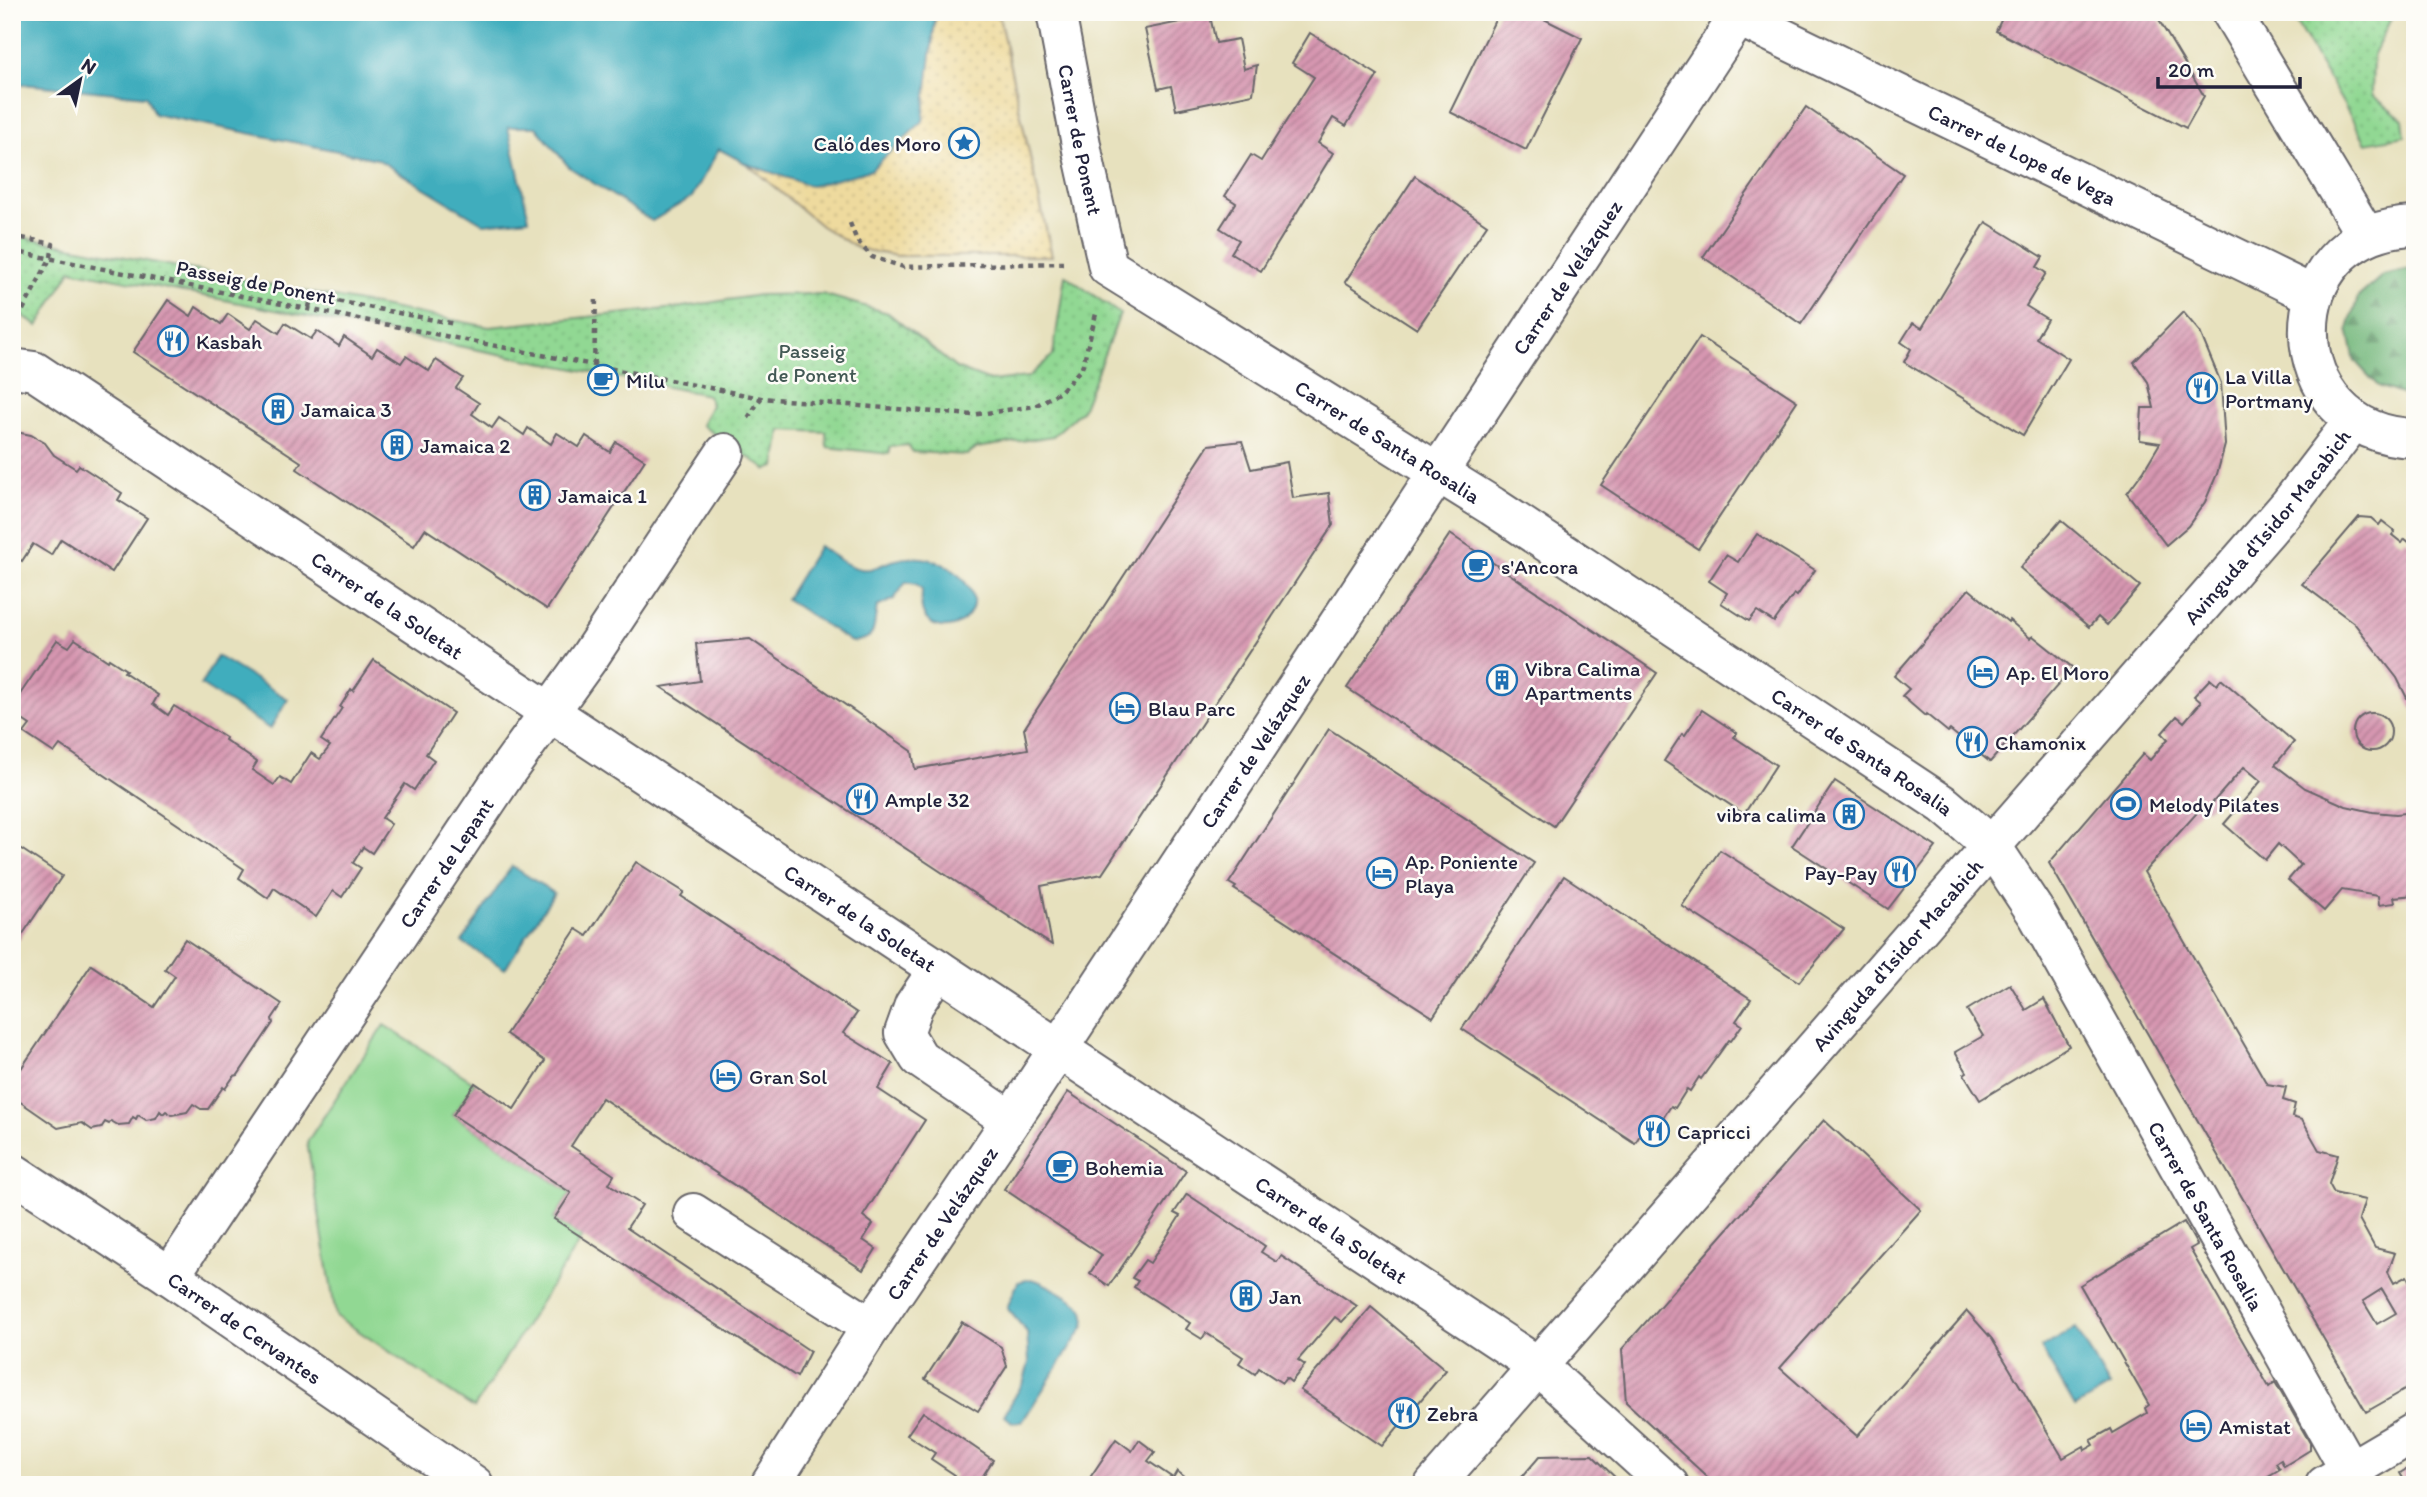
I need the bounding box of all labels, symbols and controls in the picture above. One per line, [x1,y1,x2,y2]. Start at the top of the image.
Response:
north arrow [46,46,116,116]
scale bar [2158,46,2299,90]
text: N [77,53,101,79]
text: 20 m [2168,57,2215,82]
street label: Carrer de Ponent [1054,62,1109,218]
street label: Carrer de Lope de Vega [1924,98,2120,210]
place icon: Caló des Moro [947,126,981,160]
place label: Caló des Moro [813,131,941,156]
street label: Carrer de Velázquez [1507,195,1627,359]
street label: Passeig de Ponent [174,254,338,310]
restaurant icon: Kasbah [156,324,190,358]
place label: Kasbah [196,329,262,354]
park label: Passeig de Ponent [767,338,857,387]
cafe icon: Milu [586,363,620,397]
place label: La Villa Portmany [2225,364,2313,413]
place label: Milu [626,368,665,393]
restaurant icon: La Villa Portmany [2185,371,2219,405]
street label: Carrer de Santa Rosalia [1291,374,1485,508]
building icon: Jamaica 3 [261,392,295,426]
place label: Jamaica 3 [301,397,392,422]
street label: Avinguda d'Isidor Macabich [2178,424,2355,629]
building icon: Jamaica 2 [380,428,414,462]
place label: Jamaica 2 [420,433,510,458]
building icon: Jamaica 1 [518,478,552,512]
place label: Jamaica 1 [558,483,647,508]
street label: Carrer de la Soletat [307,546,468,664]
cafe icon: s'Ancora [1461,549,1495,583]
place label: s'Ancora [1501,554,1578,579]
hotel icon: Ap. El Moro [1966,655,2000,689]
place label: Vibra Calima Apartments [1525,656,1640,705]
place label: Ap. El Moro [2006,660,2109,685]
building icon: Vibra Calima Apartments [1485,663,1519,697]
street label: Carrer de Velázquez [1195,668,1315,833]
street label: Carrer de Santa Rosalia [1767,682,1959,821]
hotel icon: Blau Parc [1108,691,1142,725]
place label: Blau Parc [1148,696,1235,721]
restaurant icon: Chamonix [1955,725,1989,759]
place label: Chamonix [1995,730,2087,755]
restaurant icon: Ample 32 [845,782,879,816]
place label: Ample 32 [885,787,970,812]
sports icon: Melody Pilates [2109,787,2143,821]
place label: Melody Pilates [2149,792,2280,817]
street label: Carrer de Lepant [393,793,498,933]
building icon: vibra calima [1832,797,1866,831]
place label: vibra calima [1717,802,1826,827]
place label: Ap. Poniente Playa [1405,849,1518,898]
street label: Avinguda d'Isidor Macabich [1806,853,1987,1056]
restaurant icon: Pay-Pay [1883,855,1917,889]
hotel icon: Ap. Poniente Playa [1365,856,1399,890]
street label: Carrer de la Soletat [780,858,941,977]
place label: Pay-Pay [1804,860,1877,885]
hotel icon: Gran Sol [709,1059,743,1093]
place label: Gran Sol [749,1064,827,1089]
restaurant icon: Capricci [1637,1114,1671,1148]
street label: Carrer de Santa Rosalia [2143,1116,2270,1315]
place label: Capricci [1677,1119,1751,1144]
street label: Carrer de Velázquez [880,1141,1002,1305]
cafe icon: Bohemia [1045,1150,1079,1184]
place label: Bohemia [1085,1155,1164,1180]
street label: Carrer de la Soletat [1251,1170,1412,1289]
street label: Carrer de Cervantes [163,1266,327,1389]
building icon: Jan [1229,1279,1263,1313]
place label: Jan [1269,1284,1302,1309]
restaurant icon: Zebra [1387,1396,1421,1430]
place label: Zebra [1427,1401,1478,1426]
hotel icon: Amistat [2179,1409,2213,1443]
place label: Amistat [2219,1414,2291,1439]

